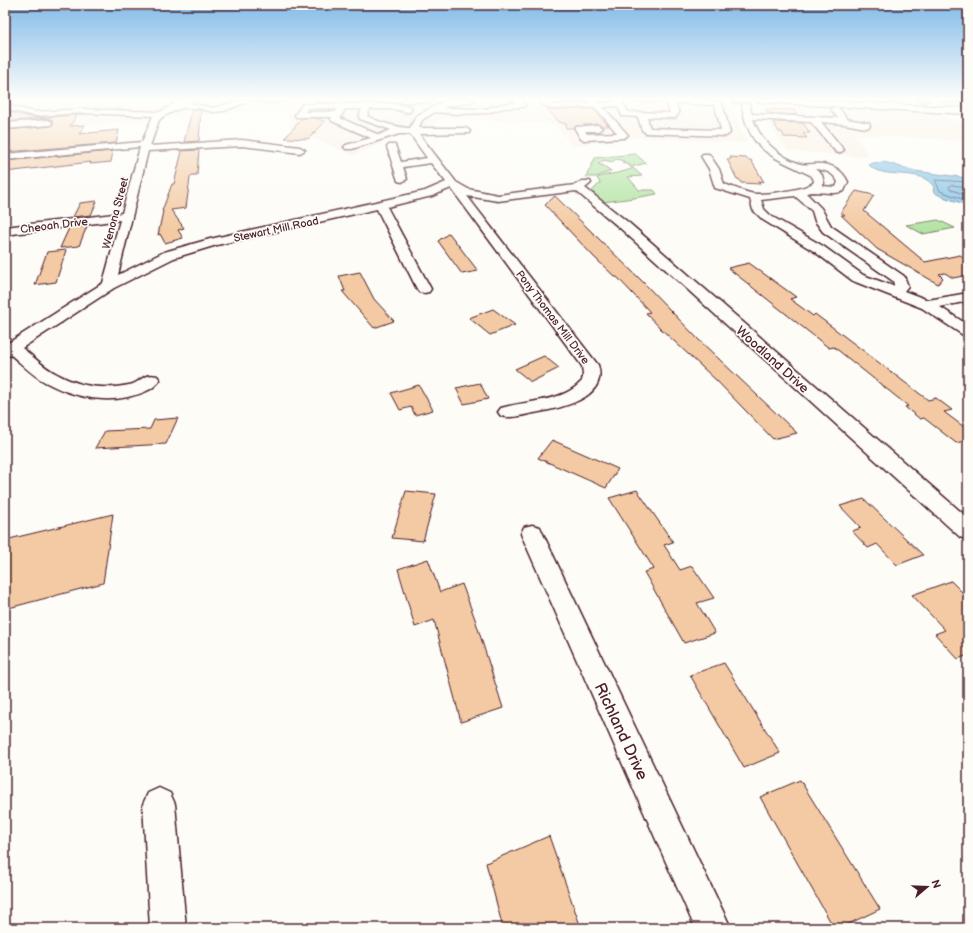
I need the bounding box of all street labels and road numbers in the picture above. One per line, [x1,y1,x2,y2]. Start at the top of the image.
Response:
street label: Wenona Street [100,175,131,250]
street label: Stewart Mill Road [232,214,320,245]
street label: Cheoah Drive [20,215,89,236]
street label: Pony Thomas Mill Drive [513,268,592,367]
street label: Woodland Drive [733,323,812,397]
street label: Richland Drive [590,680,652,784]

